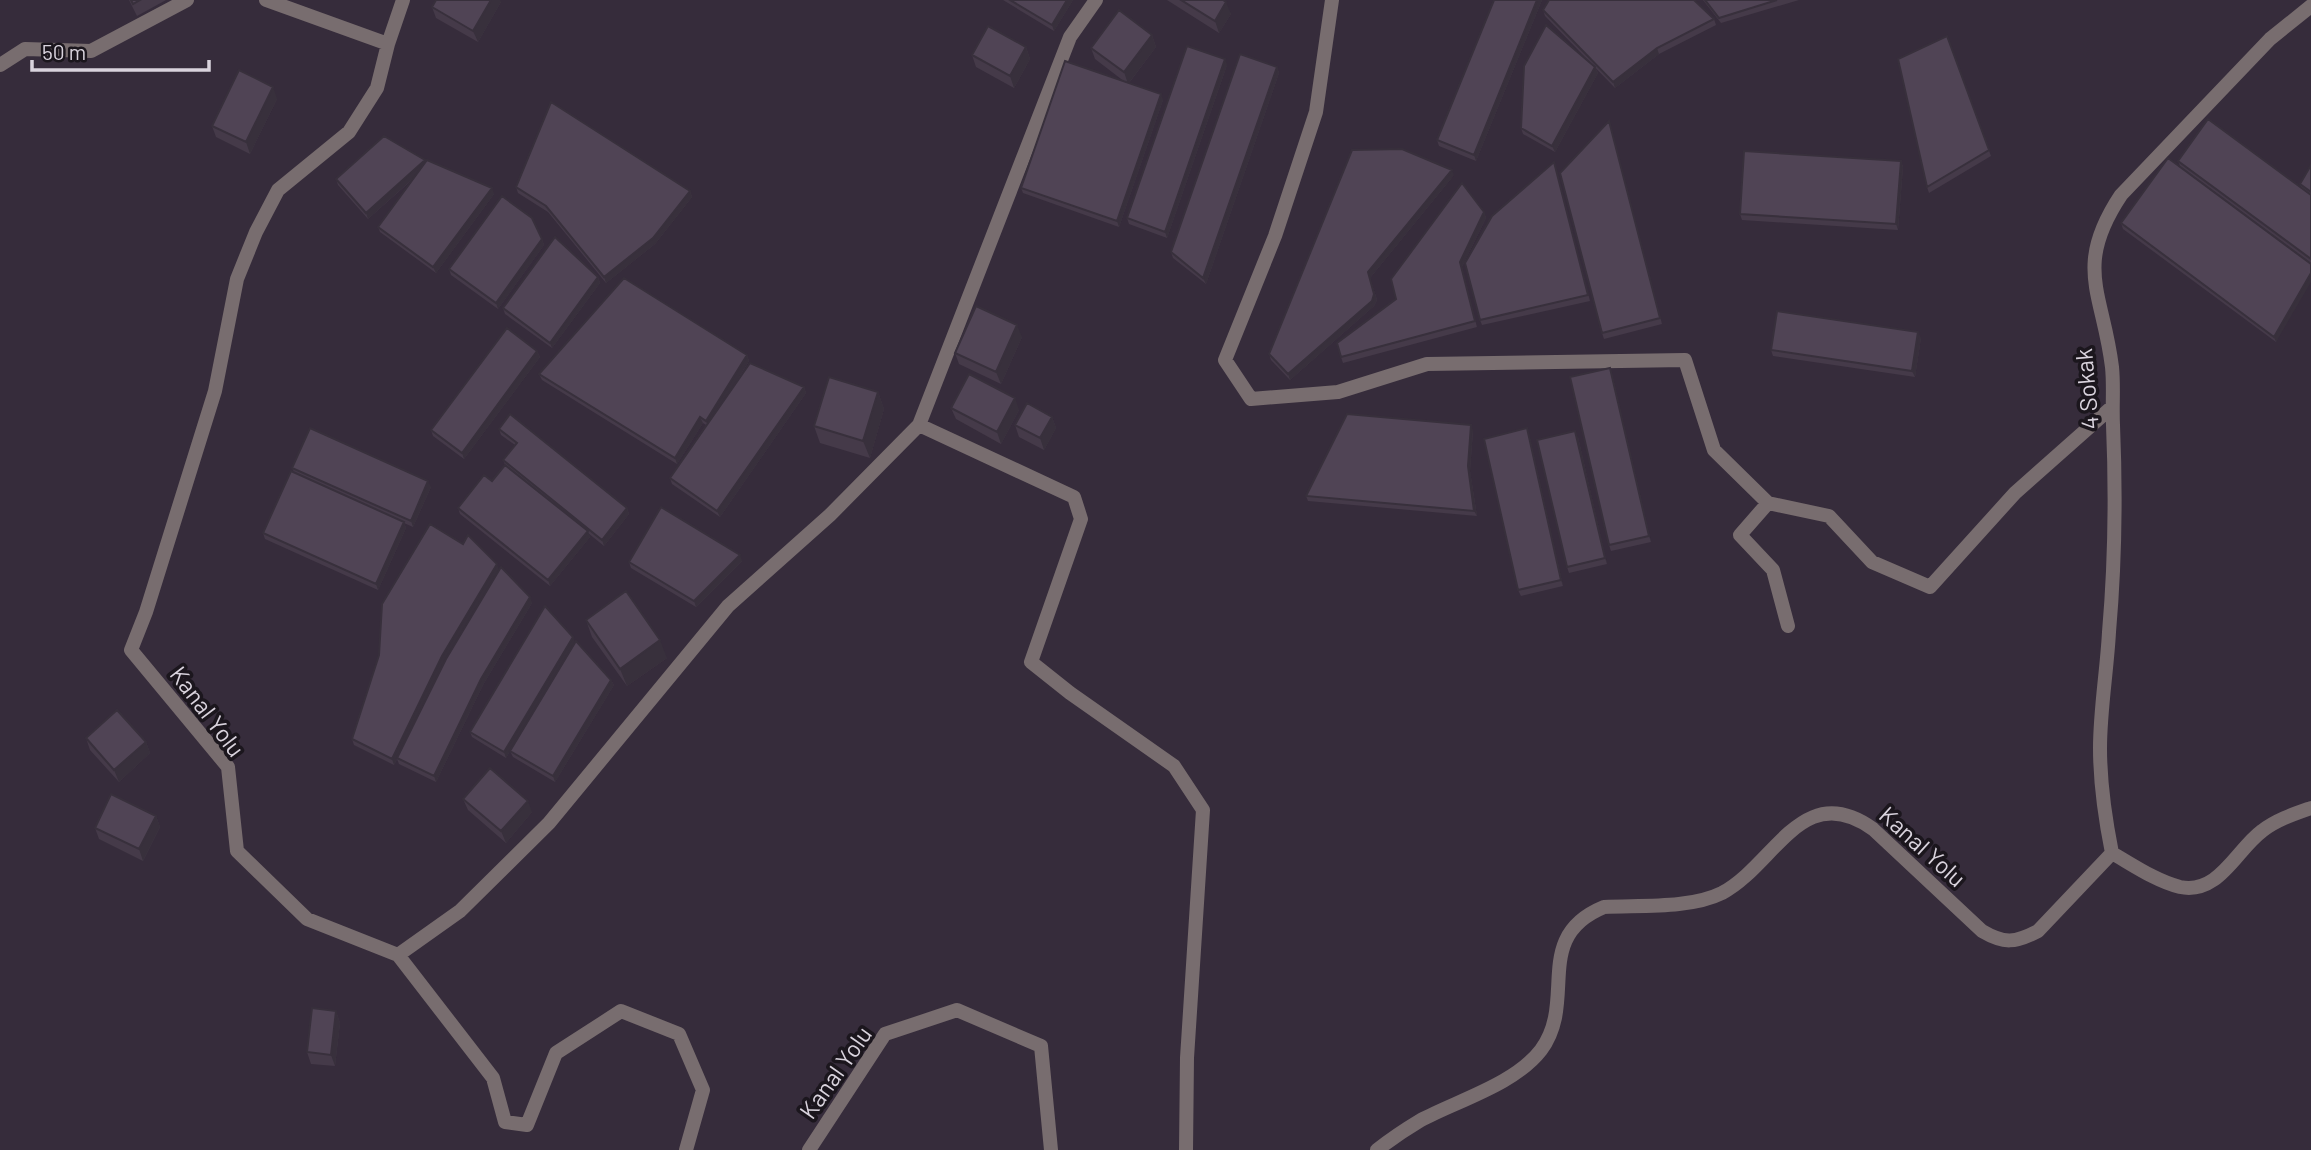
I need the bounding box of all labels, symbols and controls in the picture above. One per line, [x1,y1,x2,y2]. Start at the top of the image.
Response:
scale bar [32,28,208,72]
text: 50 m [42,39,86,64]
street label: 4 Sokak [2068,347,2104,431]
street label: Kanal Yolu [165,660,251,762]
street label: Kanal Yolu [1874,800,1972,892]
street label: Kanal Yolu [793,1020,877,1124]

